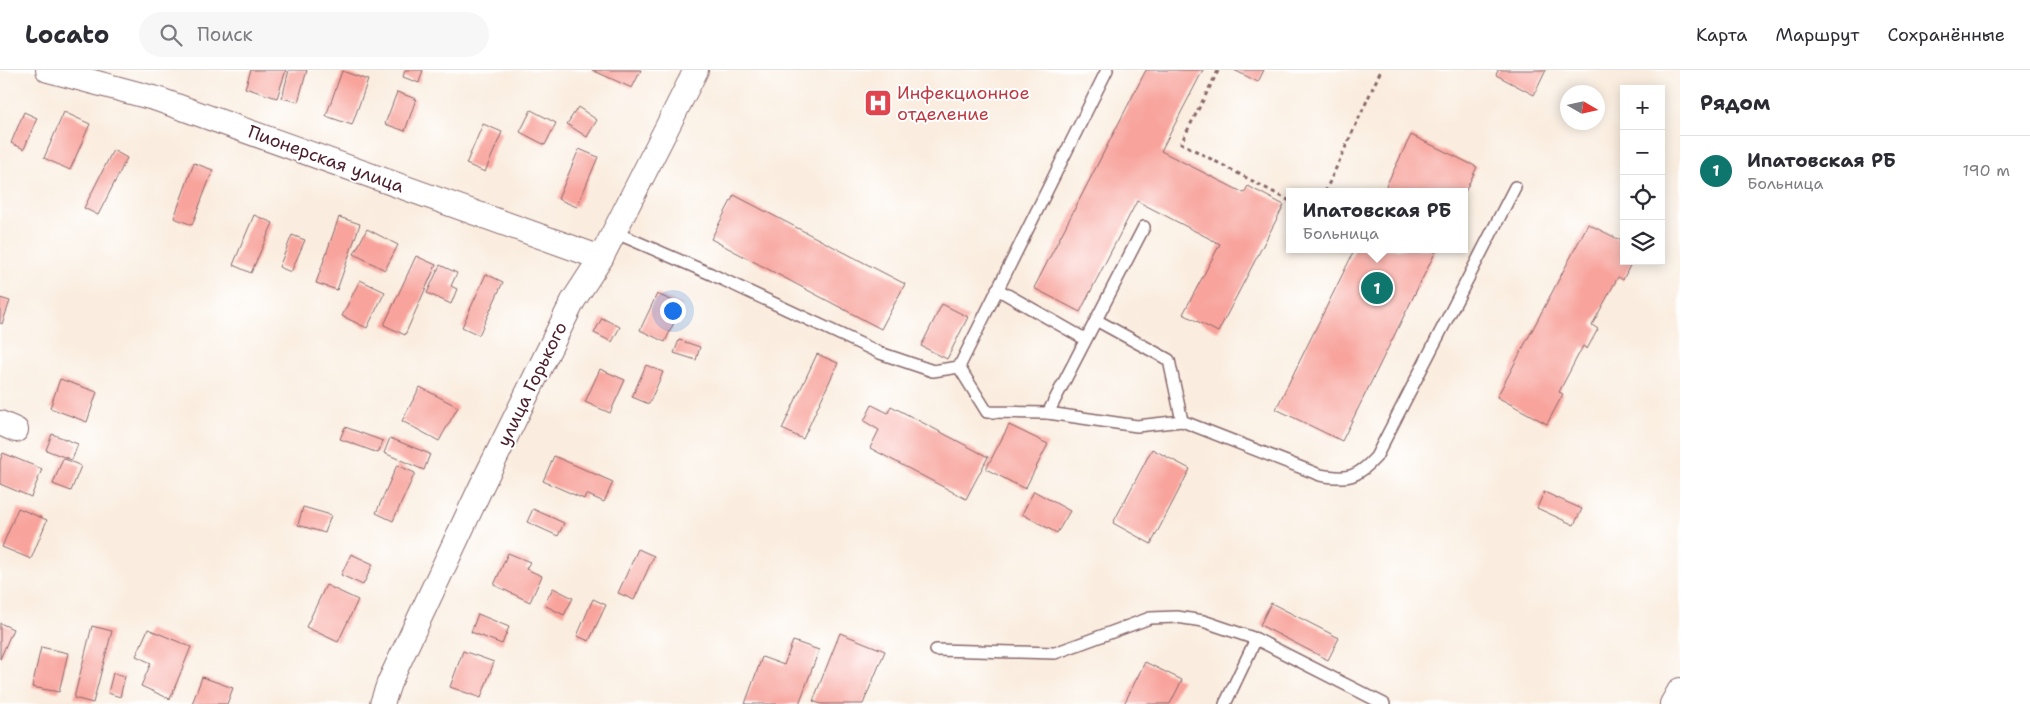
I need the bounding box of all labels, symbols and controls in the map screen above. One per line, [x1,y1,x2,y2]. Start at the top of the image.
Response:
search box [139,12,489,57]
text: Locato [25,19,109,51]
icon: search [157,21,185,49]
text: Поиск [197,22,253,47]
text: Карта [1696,23,1747,47]
text: Маршрут [1775,23,1859,47]
text: Сохранённые [1887,23,2005,47]
place label: Инфекционное отделение [897,81,1030,126]
north arrow [1560,85,1605,130]
map controls [1620,85,1665,265]
button: + [1620,85,1665,130]
hospital icon: Инфекционное отделение [863,88,893,118]
text: Рядом [1700,89,1770,117]
street label: Пионерская улица [245,120,407,198]
button: − [1620,130,1665,175]
text: Ипатовская РБ [1747,148,1896,173]
text: 1 [1712,160,1720,181]
text: 190 m [1963,160,2010,181]
text: Больница [1747,173,1823,194]
button: locate [1620,175,1665,220]
popup [1286,188,1468,253]
text: Ипатовская РБ [1303,198,1451,223]
button: layers [1620,220,1665,265]
text: Больница [1303,223,1379,244]
pin: 1 [1361,269,1393,307]
your location [660,298,686,324]
street label: улица Горького [491,318,573,450]

